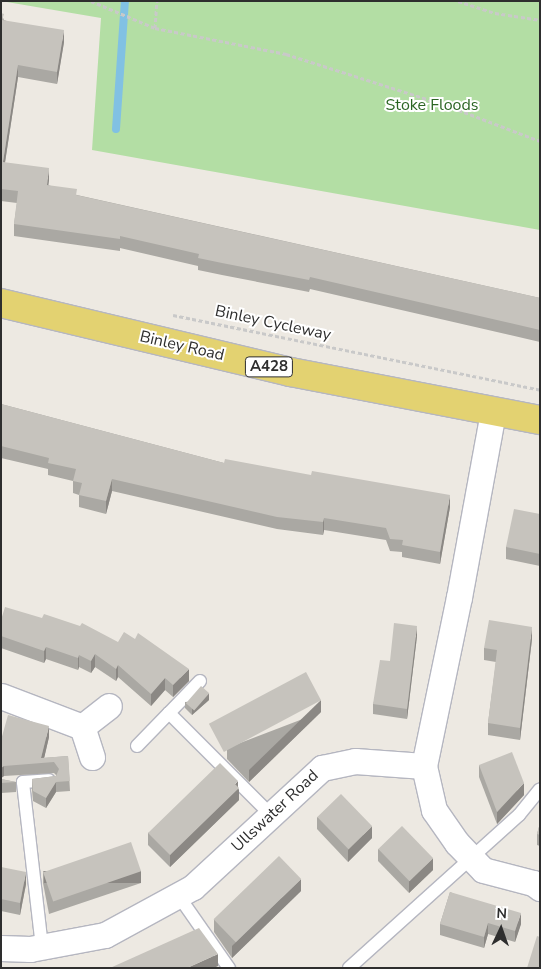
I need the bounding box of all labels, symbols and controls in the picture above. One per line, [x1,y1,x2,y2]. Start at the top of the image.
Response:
park label: Stoke Floods [386,95,478,115]
street label: Binley Cycleway [213,301,333,345]
street label: Binley Road [138,327,226,365]
road number: A428 [244,354,294,380]
street label: Ullswater Road [228,766,322,856]
north arrow [476,904,526,954]
text: N [496,904,508,923]

